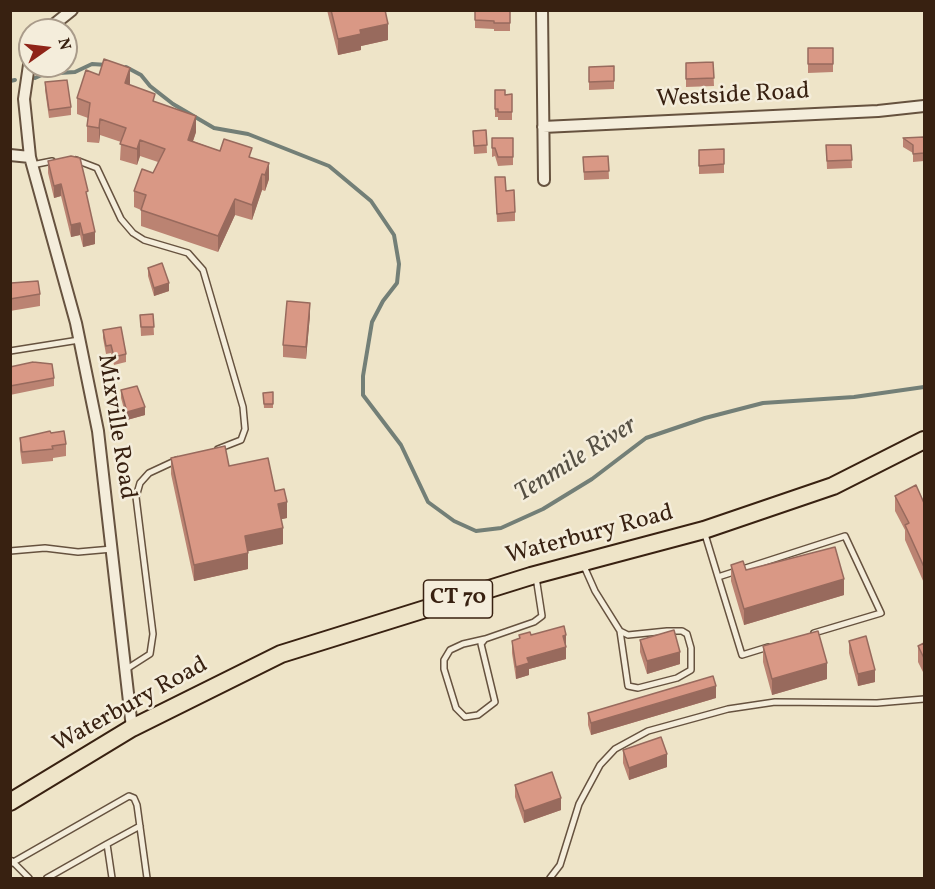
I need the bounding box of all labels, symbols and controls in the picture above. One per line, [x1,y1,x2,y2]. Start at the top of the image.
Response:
north arrow [18,18,78,78]
text: N [51,36,76,52]
street label: Westside Road [656,79,810,115]
street label: Mixville Road [89,352,141,502]
water label: Tenmile River [510,411,644,511]
street label: Waterbury Road [503,500,677,572]
road number: CT 70 [424,580,492,618]
street label: Waterbury Road [49,652,213,760]

